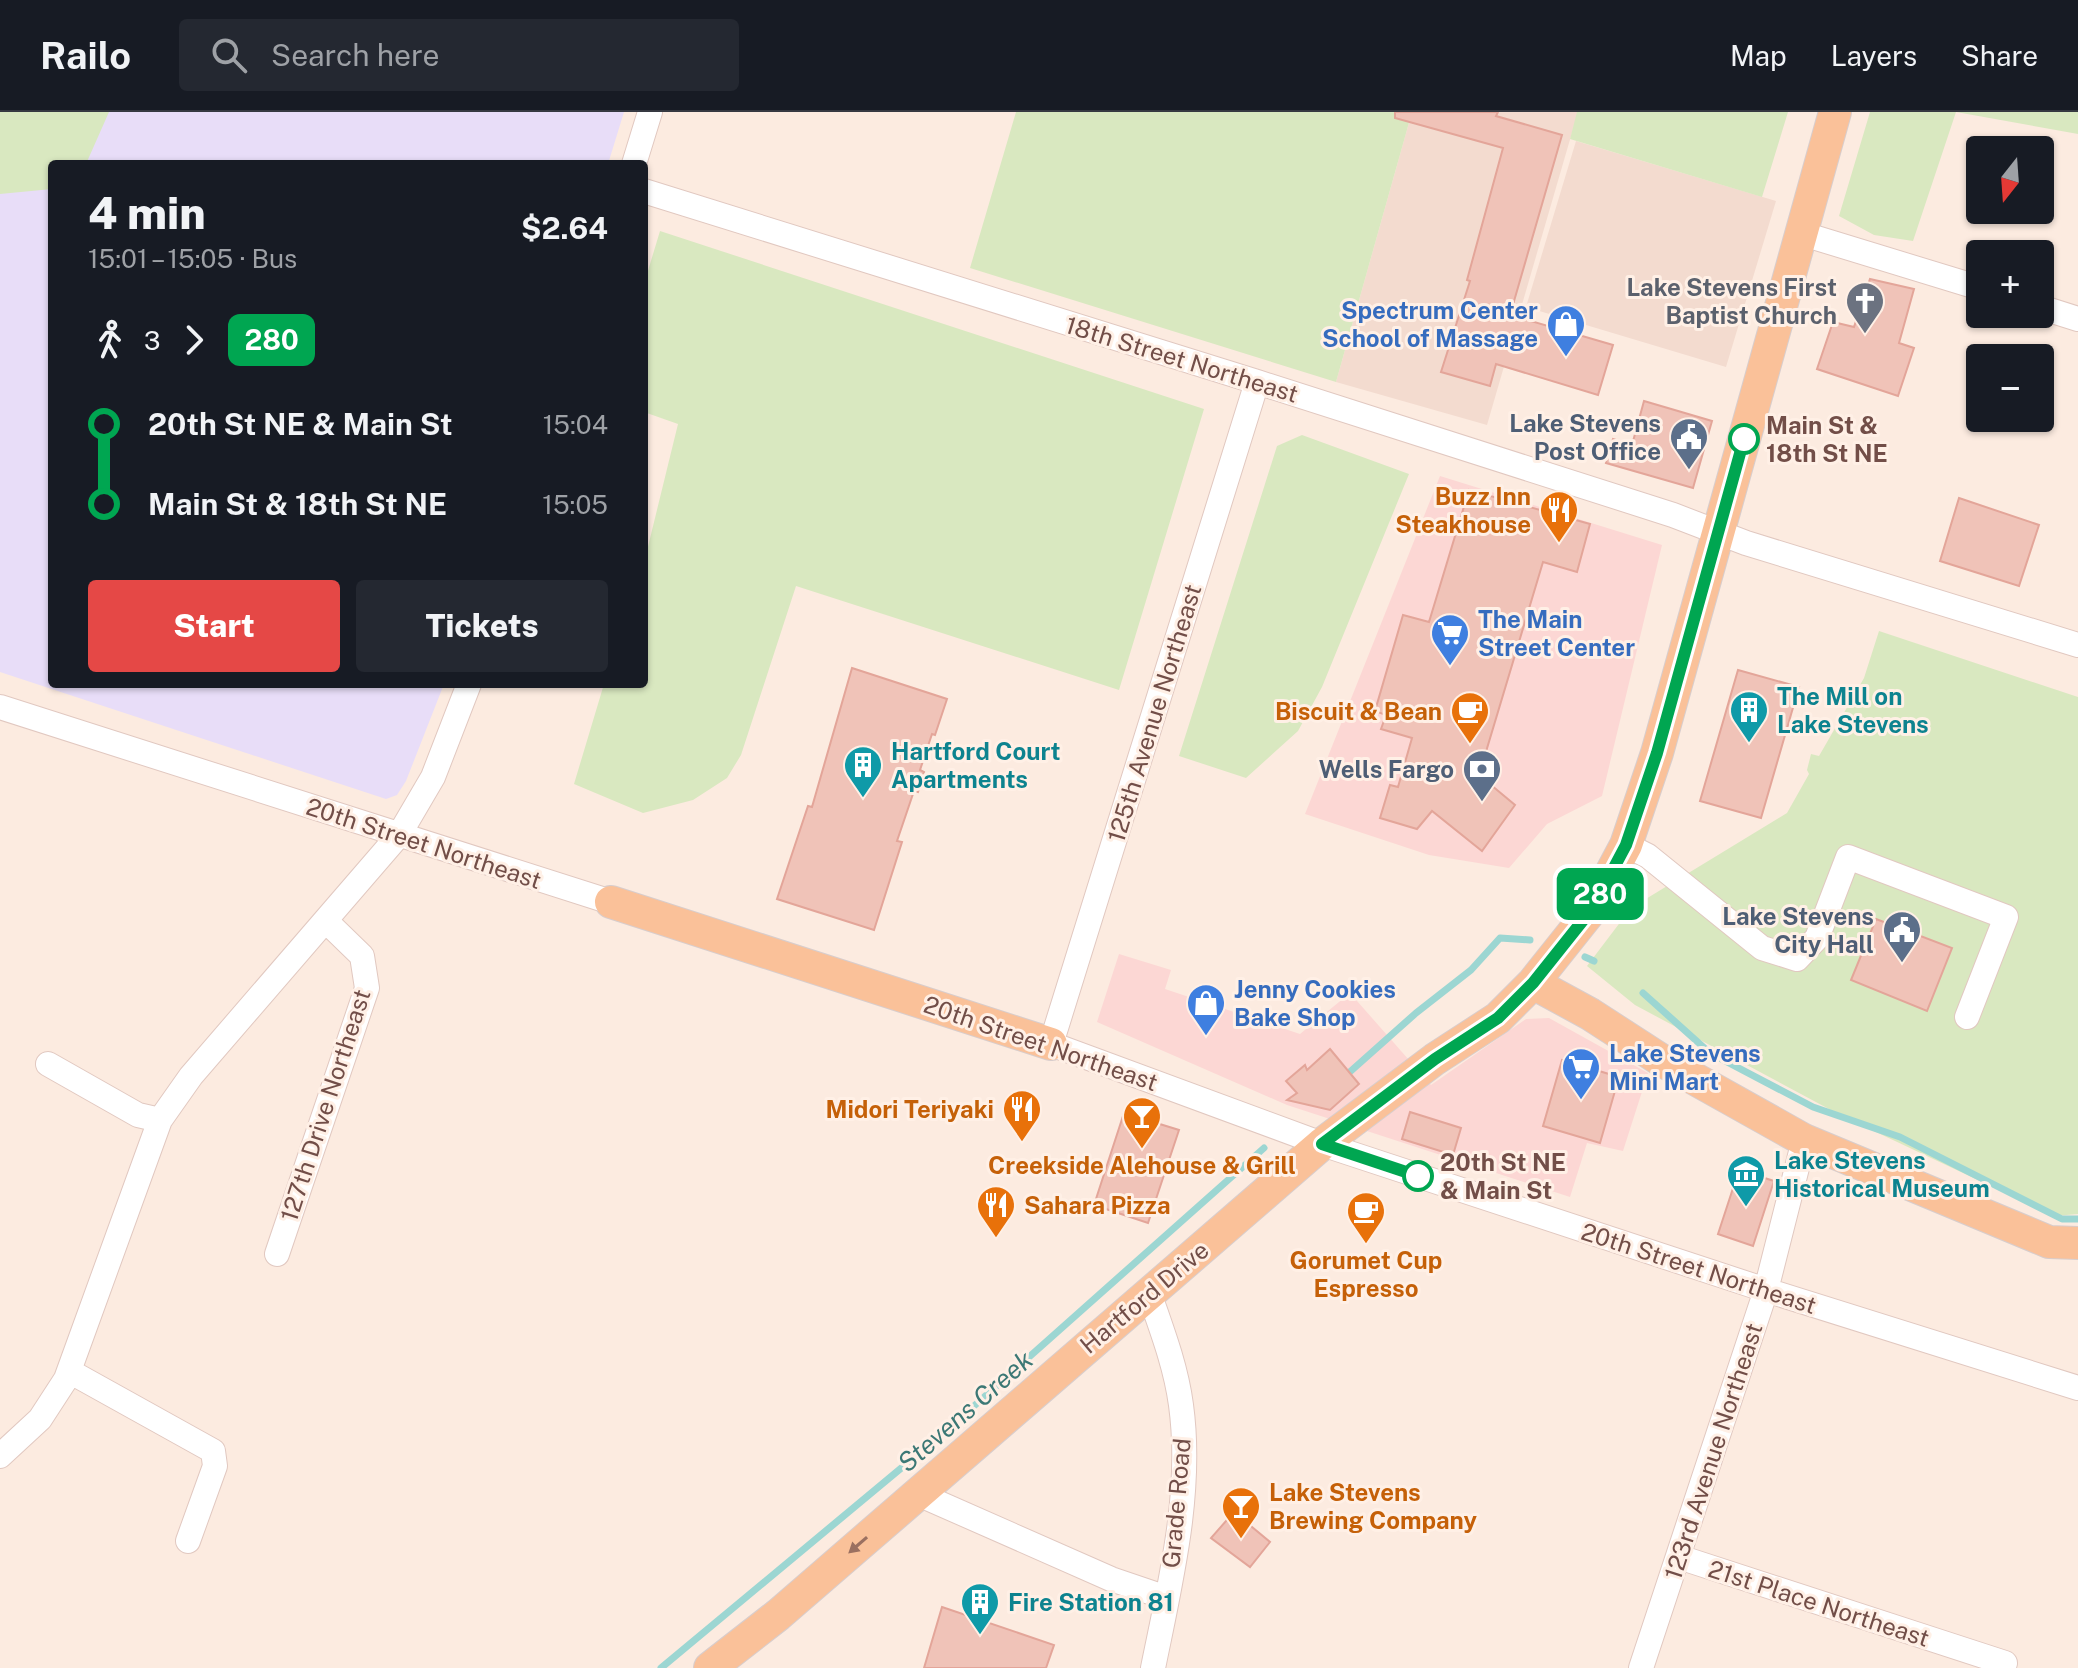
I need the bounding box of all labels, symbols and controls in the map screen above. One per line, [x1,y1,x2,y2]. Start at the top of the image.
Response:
search box [179,19,739,91]
text: Railo [40,33,131,78]
icon: search [207,33,251,77]
text: Search here [271,37,440,73]
text: Map [1730,39,1787,72]
text: Layers [1831,39,1917,72]
text: Share [1961,39,2038,72]
north arrow [1966,136,2054,224]
map controls [1966,136,2054,432]
text: 4 min [88,187,206,239]
text: $2.64 [521,210,608,246]
button: + [1966,240,2054,328]
text: 15:01 – 15:05 · Bus [88,243,297,274]
place label: Lake Stevens First Baptist Church [1626,273,1837,329]
church icon: Lake Stevens First Baptist Church [1844,280,1886,335]
place label: Spectrum Center School of Massage [1322,296,1538,352]
shop icon: Spectrum Center School of Massage [1545,303,1587,358]
street label: 18th Street Northeast [1062,310,1302,408]
icon: walk [88,318,132,362]
icon: forward [172,318,216,362]
text: 280 [244,323,299,356]
text: 3 [144,325,160,356]
button: − [1966,344,2054,432]
text: 20th St NE & Main St [148,406,452,442]
text: 15:04 [543,409,608,440]
place label: Lake Stevens Post Office [1509,409,1661,465]
place label: Main St & 18th St NE [1766,411,1888,467]
public building icon: Lake Stevens Post Office [1668,416,1710,471]
marker: Main St & 18th St NE [1729,424,1759,454]
place label: Buzz Inn Steakhouse [1395,482,1531,538]
text: Main St & 18th St NE [148,486,447,522]
text: 15:05 [542,489,608,520]
restaurant icon: Buzz Inn Steakhouse [1538,489,1580,544]
button: Start [88,580,340,672]
button: Tickets [356,580,608,672]
street label: 125th Avenue Northeast [1101,581,1207,845]
place label: The Main Street Center [1478,605,1635,661]
supermarket icon: The Main Street Center [1429,612,1471,667]
place label: The Mill on Lake Stevens [1777,682,1929,738]
building icon: The Mill on Lake Stevens [1728,689,1770,744]
cafe icon: Biscuit & Bean [1449,690,1491,745]
place label: Biscuit & Bean [1275,697,1442,725]
place label: Hartford Court Apartments [891,737,1060,793]
building icon: Hartford Court Apartments [842,744,884,799]
bank icon: Wells Fargo [1461,748,1503,803]
place label: Wells Fargo [1319,755,1454,783]
street label: 20th Street Northeast [303,792,545,894]
line badge: 280 [1554,868,1646,920]
text: 280 [1573,877,1627,910]
place label: Lake Stevens City Hall [1722,902,1874,958]
public building icon: Lake Stevens City Hall [1881,909,1923,964]
place label: Jenny Cookies Bake Shop [1234,975,1396,1031]
shop icon: Jenny Cookies Bake Shop [1185,982,1227,1037]
street label: 127th Drive Northeast [274,986,376,1224]
street label: 20th Street Northeast [920,990,1162,1096]
place label: Lake Stevens Mini Mart [1609,1039,1761,1095]
supermarket icon: Lake Stevens Mini Mart [1560,1046,1602,1101]
restaurant icon: Midori Teriyaki [1001,1088,1043,1143]
place label: Midori Teriyaki [825,1095,994,1123]
bar icon: Creekside Alehouse & Grill [1121,1095,1163,1150]
place label: Lake Stevens Historical Museum [1774,1146,1990,1202]
place label: 20th St NE & Main St [1440,1148,1566,1204]
place label: Creekside Alehouse & Grill [988,1151,1296,1179]
museum icon: Lake Stevens Historical Museum [1725,1153,1767,1208]
marker: 20th St NE & Main St [1403,1161,1433,1191]
restaurant icon: Sahara Pizza [975,1184,1017,1239]
cafe icon: Gorumet Cup Espresso [1345,1190,1387,1245]
place label: Sahara Pizza [1024,1191,1171,1219]
street label: 20th Street Northeast [1578,1217,1820,1319]
street label: Hartford Drive [1074,1235,1214,1359]
place label: Gorumet Cup Espresso [1290,1246,1442,1302]
street label: 123rd Avenue Northeast [1658,1319,1768,1583]
water label: Stevens Creek [891,1344,1039,1478]
street label: Grade Road [1156,1437,1196,1569]
place label: Lake Stevens Brewing Company [1269,1478,1477,1534]
bar icon: Lake Stevens Brewing Company [1220,1485,1262,1540]
one-way arrow [848,1535,867,1553]
street label: 21st Place Northeast [1705,1554,1933,1652]
building icon: Fire Station 81 [959,1581,1001,1636]
place label: Fire Station 81 [1008,1588,1174,1616]

